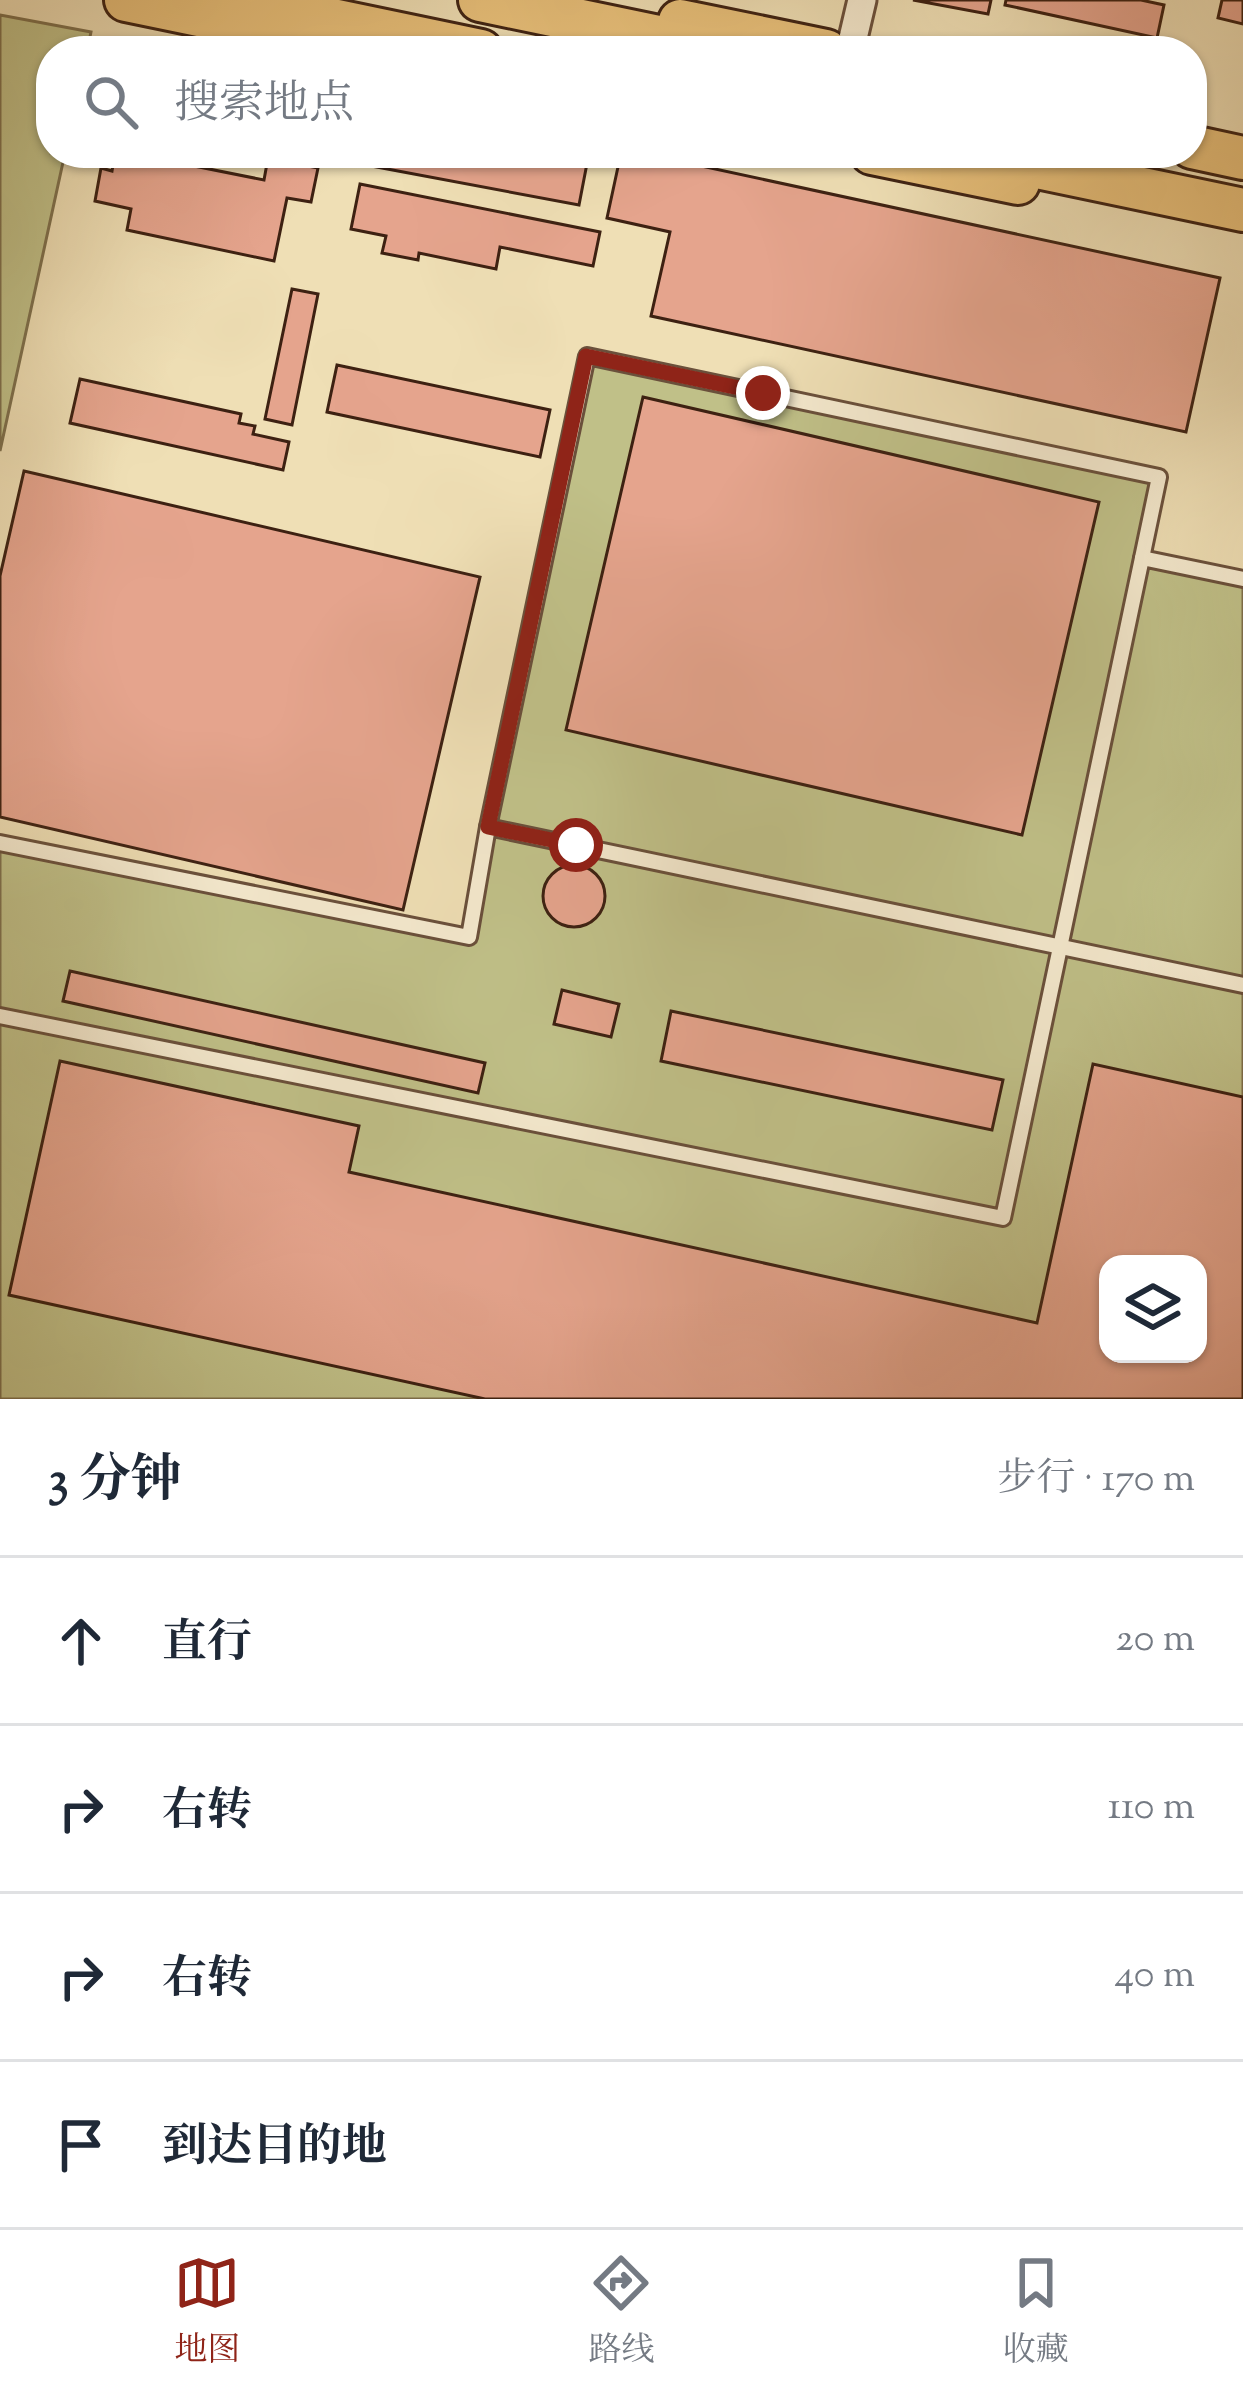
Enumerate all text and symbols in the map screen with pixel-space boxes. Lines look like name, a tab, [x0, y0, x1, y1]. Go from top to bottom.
search box	[36, 36, 1207, 168]
icon: search	[78, 69, 144, 135]
text: 搜索地点	[174, 74, 354, 139]
route end	[736, 366, 790, 420]
route start	[549, 818, 603, 872]
map controls	[1099, 1255, 1207, 1363]
button: layers	[1099, 1255, 1207, 1363]
text: 3 分钟	[48, 1446, 181, 1519]
text: 步行 · 170 m	[997, 1453, 1195, 1509]
icon: ahead	[48, 1608, 114, 1674]
text: 直行	[162, 1613, 252, 1678]
text: 20 m	[1116, 1613, 1195, 1669]
icon: right	[48, 1776, 114, 1842]
text: 右转	[162, 1781, 252, 1846]
text: 110 m	[1108, 1781, 1195, 1837]
icon: right	[48, 1944, 114, 2010]
text: 右转	[162, 1949, 252, 2014]
text: 40 m	[1115, 1949, 1195, 2005]
icon: arrive	[48, 2112, 114, 2178]
text: 到达目的地	[162, 2117, 387, 2182]
tab: 地图	[174, 2250, 240, 2376]
tab: 路线	[588, 2250, 654, 2376]
tab: 收藏	[1003, 2250, 1069, 2376]

